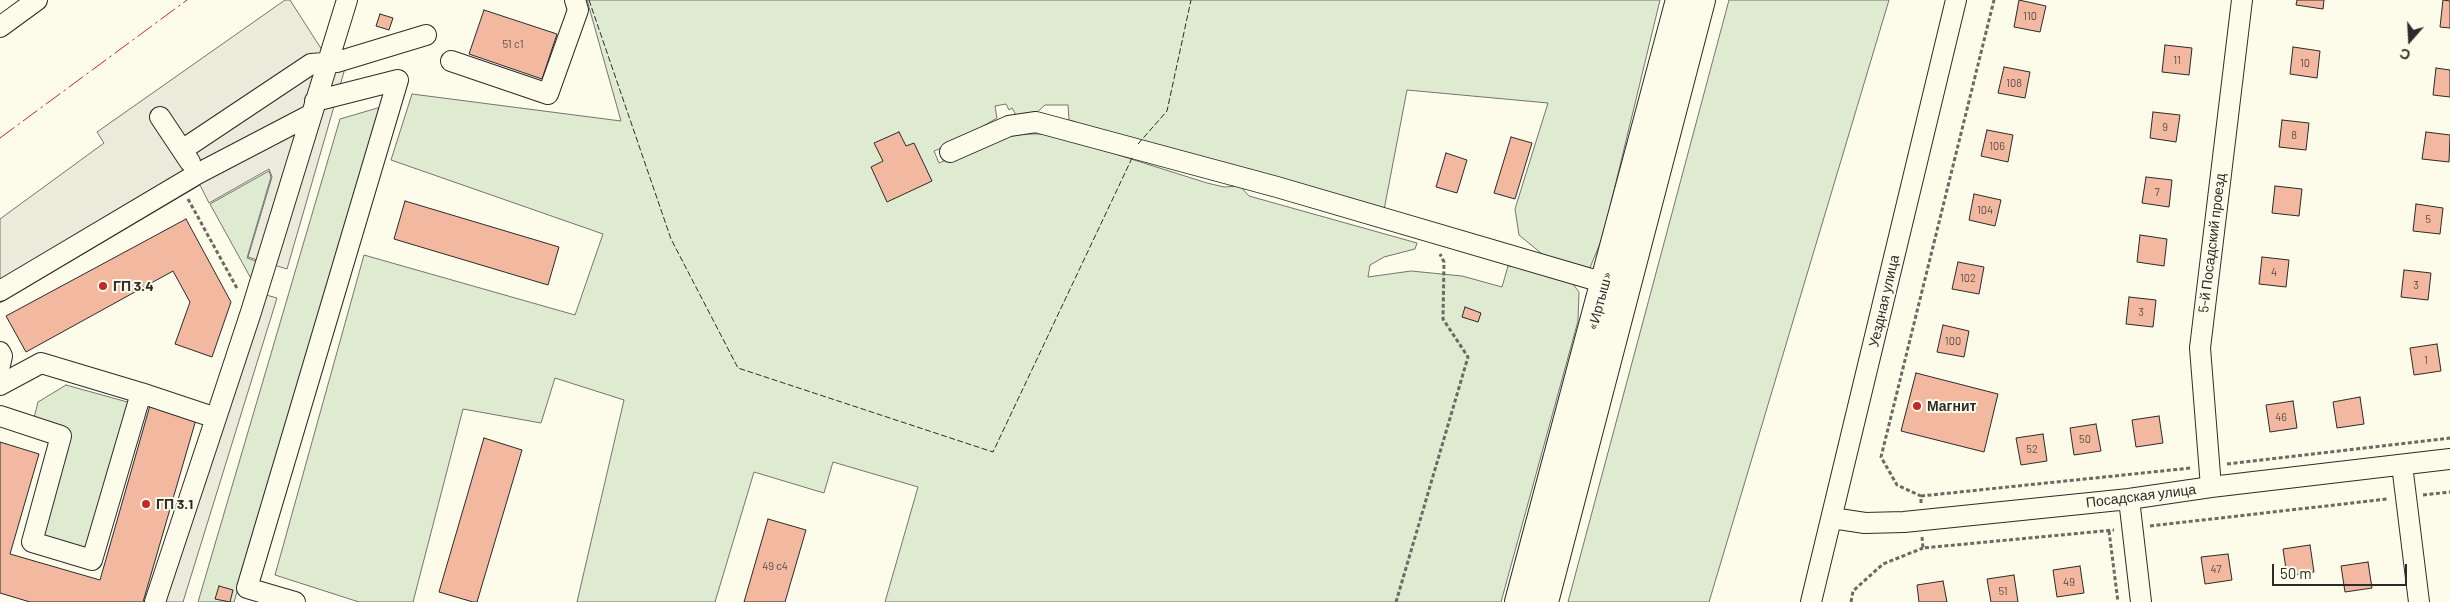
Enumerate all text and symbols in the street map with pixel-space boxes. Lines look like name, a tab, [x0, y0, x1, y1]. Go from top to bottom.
house number: 110	[2023, 9, 2037, 23]
north arrow	[2385, 15, 2435, 65]
house number: 51 c1	[503, 37, 523, 51]
text: С	[2397, 45, 2413, 64]
house number: 11	[2173, 53, 2181, 67]
house number: 10	[2300, 56, 2310, 70]
house number: 108	[2006, 76, 2022, 90]
house number: 9	[2162, 120, 2168, 134]
house number: 8	[2291, 128, 2297, 142]
house number: 106	[1989, 139, 2005, 153]
street label: 5-й Посадский проезд	[2195, 172, 2229, 314]
house number: 7	[2154, 185, 2160, 199]
house number: 104	[1977, 203, 1993, 217]
house number: 5	[2425, 212, 2431, 226]
street label: Уездная улица	[1865, 253, 1903, 349]
house number: 4	[2271, 265, 2277, 279]
street label: «Иртыш»	[1584, 270, 1616, 332]
house number: 102	[1960, 271, 1976, 285]
place label: ГП 3.4	[113, 278, 154, 294]
house number: 3	[2413, 278, 2419, 292]
marker: ГП 3.4	[97, 280, 109, 292]
house number: 3	[2138, 305, 2144, 319]
house number: 100	[1945, 334, 1961, 348]
house number: 1	[2424, 353, 2428, 367]
place label: Магнит	[1927, 398, 1976, 414]
marker: Магнит	[1911, 400, 1923, 412]
house number: 46	[2275, 410, 2287, 424]
house number: 50	[2079, 432, 2091, 446]
house number: 52	[2026, 442, 2038, 456]
street label: Посадская улица	[2085, 481, 2197, 511]
place label: ГП 3.1	[156, 496, 193, 512]
marker: ГП 3.1	[140, 498, 152, 510]
scale bar	[2275, 554, 2410, 586]
house number: 49 с4	[762, 559, 788, 573]
house number: 47	[2211, 562, 2221, 576]
text: 50 m	[2280, 564, 2312, 582]
house number: 49	[2063, 575, 2075, 589]
house number: 51	[1998, 584, 2008, 598]

